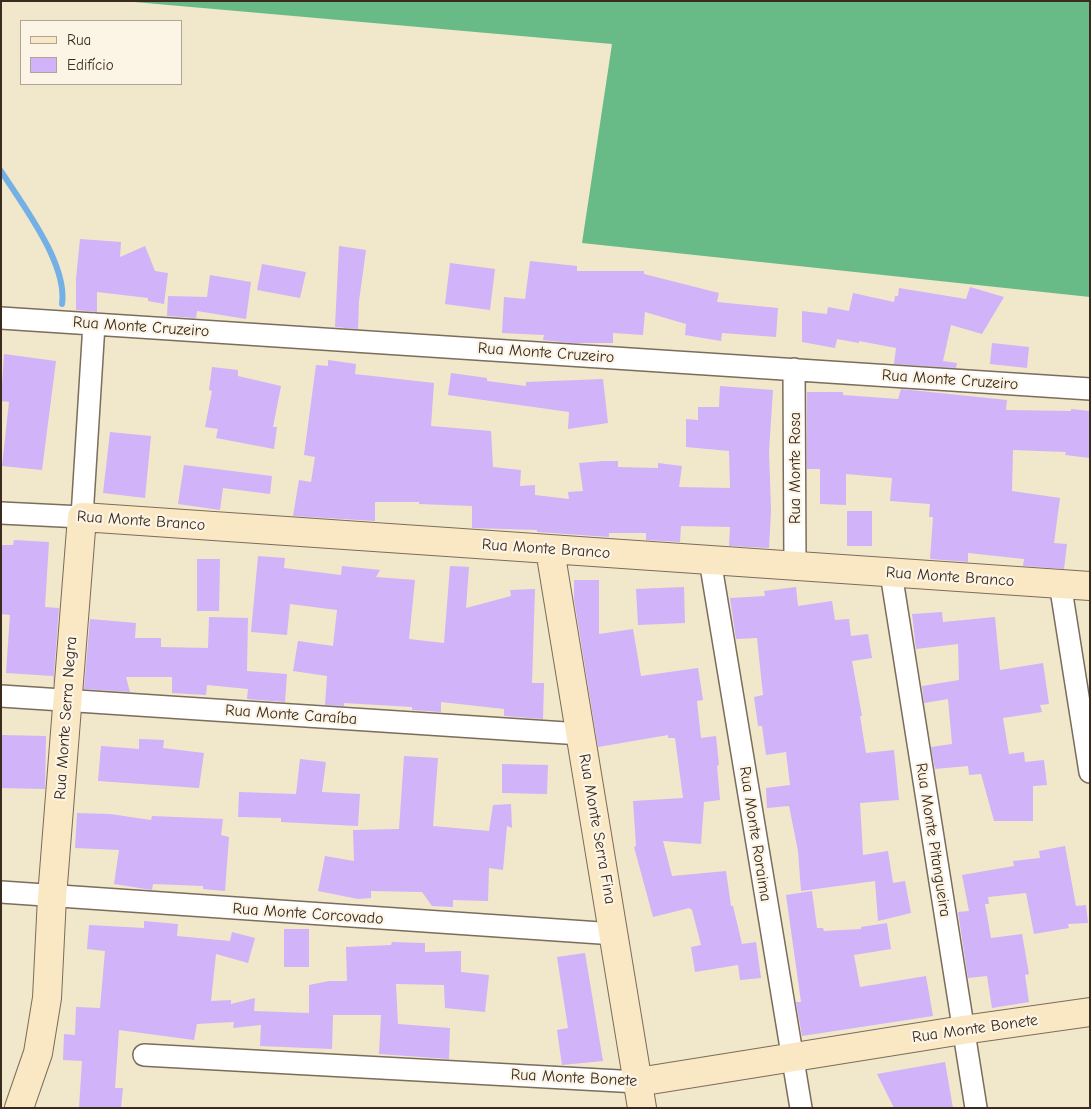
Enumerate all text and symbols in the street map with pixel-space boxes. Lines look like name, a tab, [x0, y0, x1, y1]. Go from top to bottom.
legend	[20, 20, 182, 85]
text: Rua	[67, 31, 91, 49]
text: Edifício	[67, 56, 114, 74]
street label: Rua Monte Cruzeiro	[72, 313, 210, 341]
street label: Rua Monte Cruzeiro	[477, 339, 615, 367]
street label: Rua Monte Cruzeiro	[881, 366, 1019, 394]
street label: Rua Monte Rosa	[785, 412, 805, 524]
street label: Rua Monte Branco	[76, 507, 206, 535]
street label: Rua Monte Branco	[481, 535, 611, 563]
street label: Rua Monte Branco	[885, 563, 1015, 591]
street label: Rua Monte Serra Negra	[51, 636, 81, 800]
street label: Rua Monte Caraíba	[224, 701, 358, 729]
street label: Rua Monte Serra Fina	[574, 752, 620, 906]
street label: Rua Monte Pitangueira	[911, 761, 955, 919]
street label: Rua Monte Roraima	[735, 765, 775, 903]
street label: Rua Monte Corcovado	[232, 899, 384, 929]
street label: Rua Monte Bonete	[911, 1011, 1039, 1047]
street label: Rua Monte Bonete	[510, 1065, 638, 1091]

